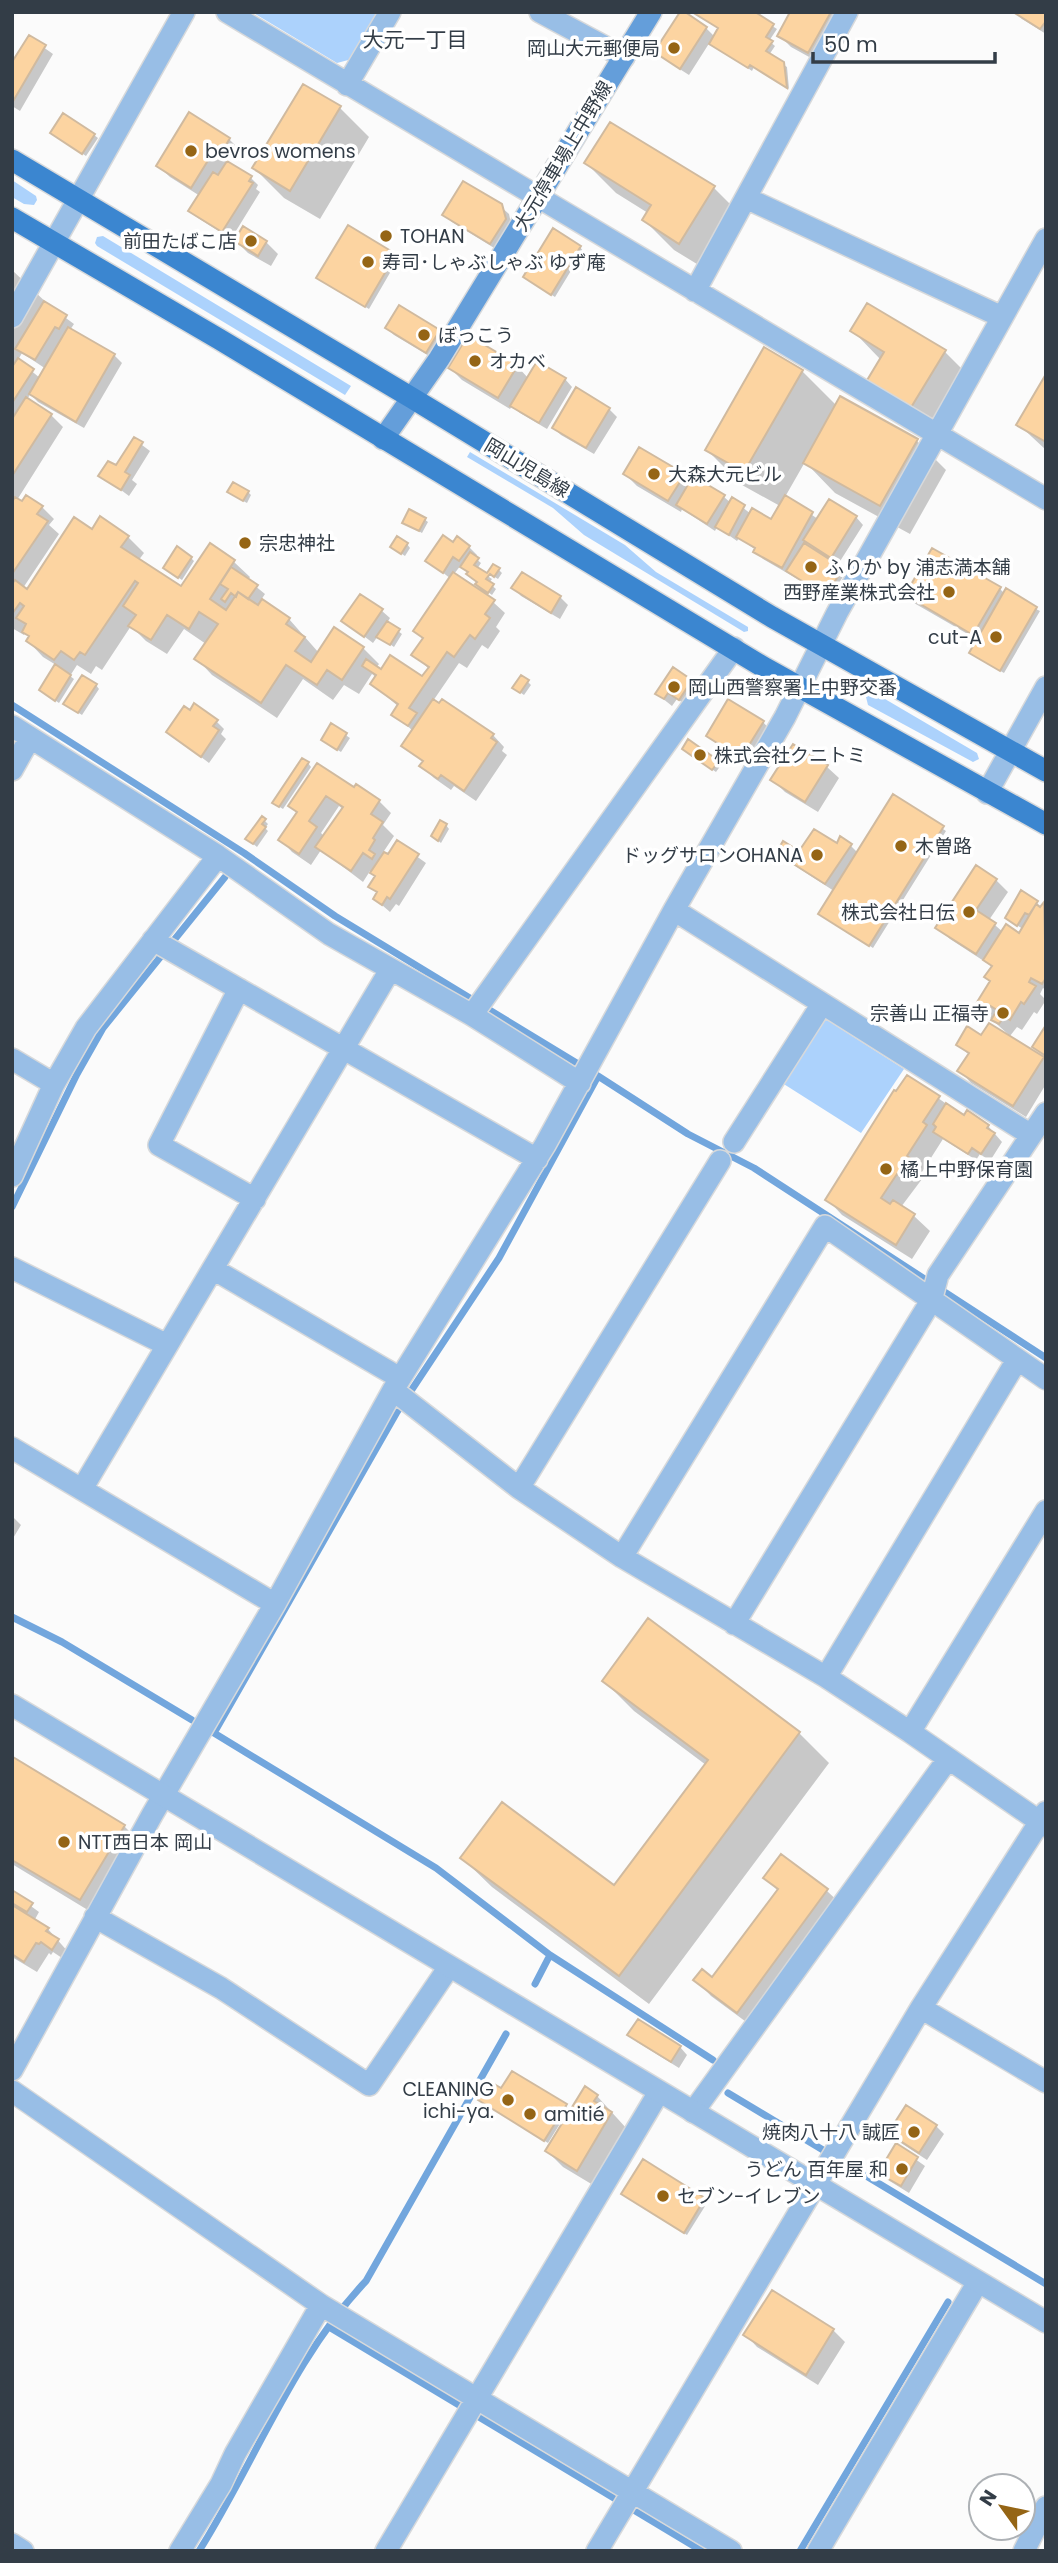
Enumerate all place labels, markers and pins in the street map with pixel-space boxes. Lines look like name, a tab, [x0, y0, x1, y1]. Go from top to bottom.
place label: 岡山大元郵便局	[527, 35, 660, 62]
marker: 岡山大元郵便局	[666, 40, 682, 56]
place label: bevros womens	[205, 138, 356, 165]
marker: bevros womens	[183, 143, 199, 159]
place label: TOHAN	[400, 223, 465, 250]
place label: 前田たばこ店	[123, 228, 237, 255]
marker: TOHAN	[378, 228, 394, 244]
marker: 前田たばこ店	[243, 233, 259, 249]
place label: 寿司･しゃぶしゃぶ ゆず庵	[382, 249, 606, 276]
marker: 寿司･しゃぶしゃぶ ゆず庵	[360, 254, 376, 270]
place label: ぼっこう	[438, 322, 514, 349]
marker: ぼっこう	[416, 327, 432, 343]
place label: オカベ	[489, 348, 546, 375]
marker: オカベ	[467, 353, 483, 369]
place label: 大森大元ビル	[668, 461, 782, 488]
marker: 大森大元ビル	[646, 466, 662, 482]
place label: 宗忠神社	[259, 530, 335, 557]
marker: 宗忠神社	[237, 535, 253, 551]
place label: ふりか by 浦志満本舗	[825, 554, 1011, 581]
marker: ふりか by 浦志満本舗	[803, 559, 819, 575]
place label: 西野産業株式会社	[783, 579, 935, 606]
marker: 西野産業株式会社	[941, 584, 957, 600]
place label: cut-A	[928, 624, 982, 651]
marker: cut-A	[988, 629, 1004, 645]
place label: 岡山西警察署上中野交番	[688, 674, 897, 701]
marker: 岡山西警察署上中野交番	[666, 679, 682, 695]
place label: 株式会社クニトミ	[714, 742, 866, 769]
marker: 株式会社クニトミ	[692, 747, 708, 763]
place label: 木曽路	[915, 833, 972, 860]
marker: 木曽路	[893, 838, 909, 854]
place label: ドッグサロンOHANA	[622, 842, 803, 869]
marker: ドッグサロンOHANA	[809, 847, 825, 863]
place label: 株式会社日伝	[841, 899, 955, 926]
marker: 株式会社日伝	[961, 904, 977, 920]
place label: 宗善山 正福寺	[870, 1000, 989, 1027]
marker: 宗善山 正福寺	[995, 1005, 1011, 1021]
place label: 橘上中野保育園	[900, 1156, 1033, 1183]
marker: 橘上中野保育園	[878, 1161, 894, 1177]
place label: NTT西日本 岡山	[78, 1829, 212, 1856]
marker: NTT西日本 岡山	[56, 1834, 72, 1850]
place label: CLEANING ichi-ya.	[402, 2076, 494, 2125]
marker: CLEANING ichi-ya.	[500, 2092, 516, 2108]
place label: amitié	[544, 2101, 604, 2128]
marker: amitié	[522, 2106, 538, 2122]
place label: 焼肉八十八 誠匠	[762, 2119, 900, 2146]
marker: 焼肉八十八 誠匠	[906, 2124, 922, 2140]
place label: うどん 百年屋 和	[745, 2156, 888, 2183]
marker: うどん 百年屋 和	[894, 2161, 910, 2177]
place label: セブン-イレブン	[677, 2183, 820, 2210]
marker: セブン-イレブン	[655, 2188, 671, 2204]

